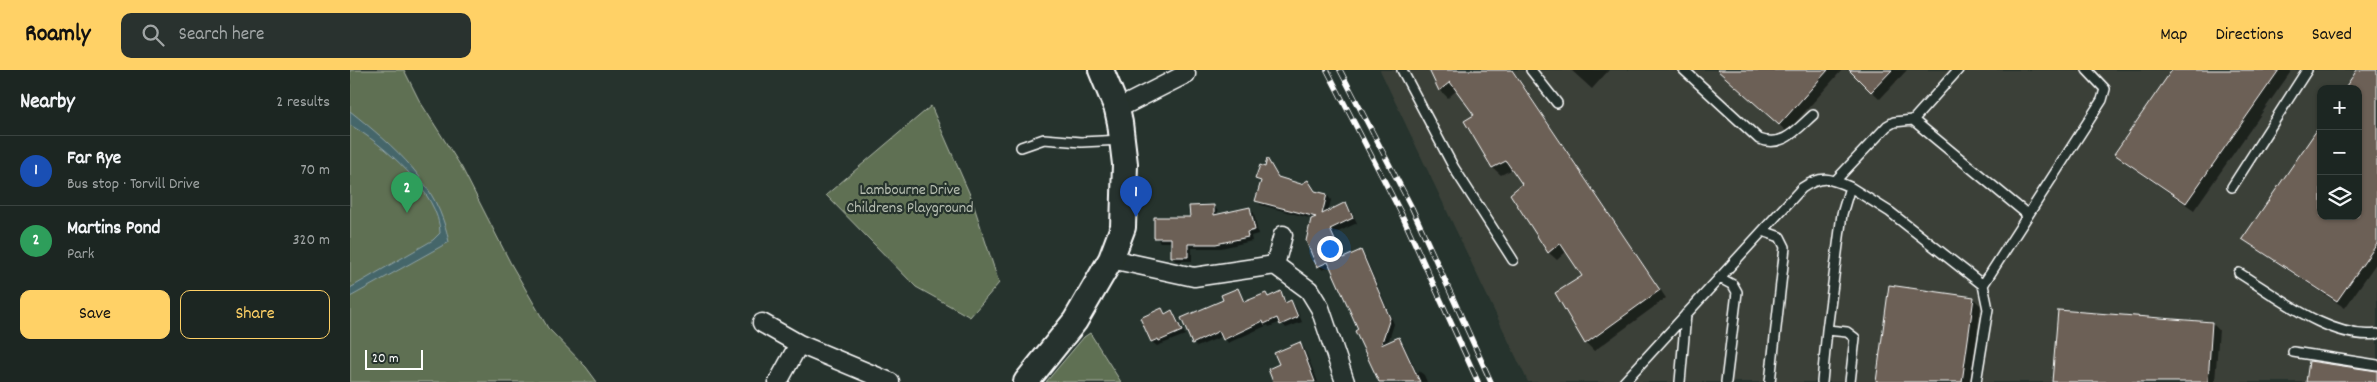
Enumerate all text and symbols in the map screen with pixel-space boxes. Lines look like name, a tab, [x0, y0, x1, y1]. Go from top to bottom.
search box	[121, 13, 471, 58]
text: Roamly	[25, 18, 91, 52]
icon: search	[139, 21, 167, 49]
text: Search here	[179, 22, 264, 49]
text: Map	[2160, 23, 2187, 48]
text: Directions	[2215, 23, 2284, 48]
text: Saved	[2312, 23, 2352, 48]
map controls	[2317, 85, 2362, 220]
button: +	[2317, 85, 2362, 130]
text: Nearby	[20, 88, 75, 118]
text: 2 results	[276, 91, 330, 114]
button: −	[2317, 130, 2362, 175]
text: Far Rye	[67, 146, 121, 173]
text: 1	[34, 159, 38, 182]
text: 70 m	[300, 159, 330, 182]
pin: 2	[391, 172, 423, 213]
text: Bus stop · Torvill Drive	[67, 173, 200, 196]
button: layers	[2317, 175, 2362, 220]
pin: 1	[1120, 176, 1152, 217]
park label: Lambourne Drive Childrens Playground	[846, 179, 974, 220]
text: Martins Pond	[67, 216, 160, 243]
text: 2	[33, 229, 40, 252]
text: 320 m	[293, 229, 330, 252]
your location	[1317, 236, 1343, 262]
text: Park	[67, 243, 94, 266]
button: Save	[20, 290, 170, 339]
button: Share	[180, 290, 330, 339]
scale bar	[365, 347, 422, 370]
text: 20 m	[372, 349, 399, 369]

